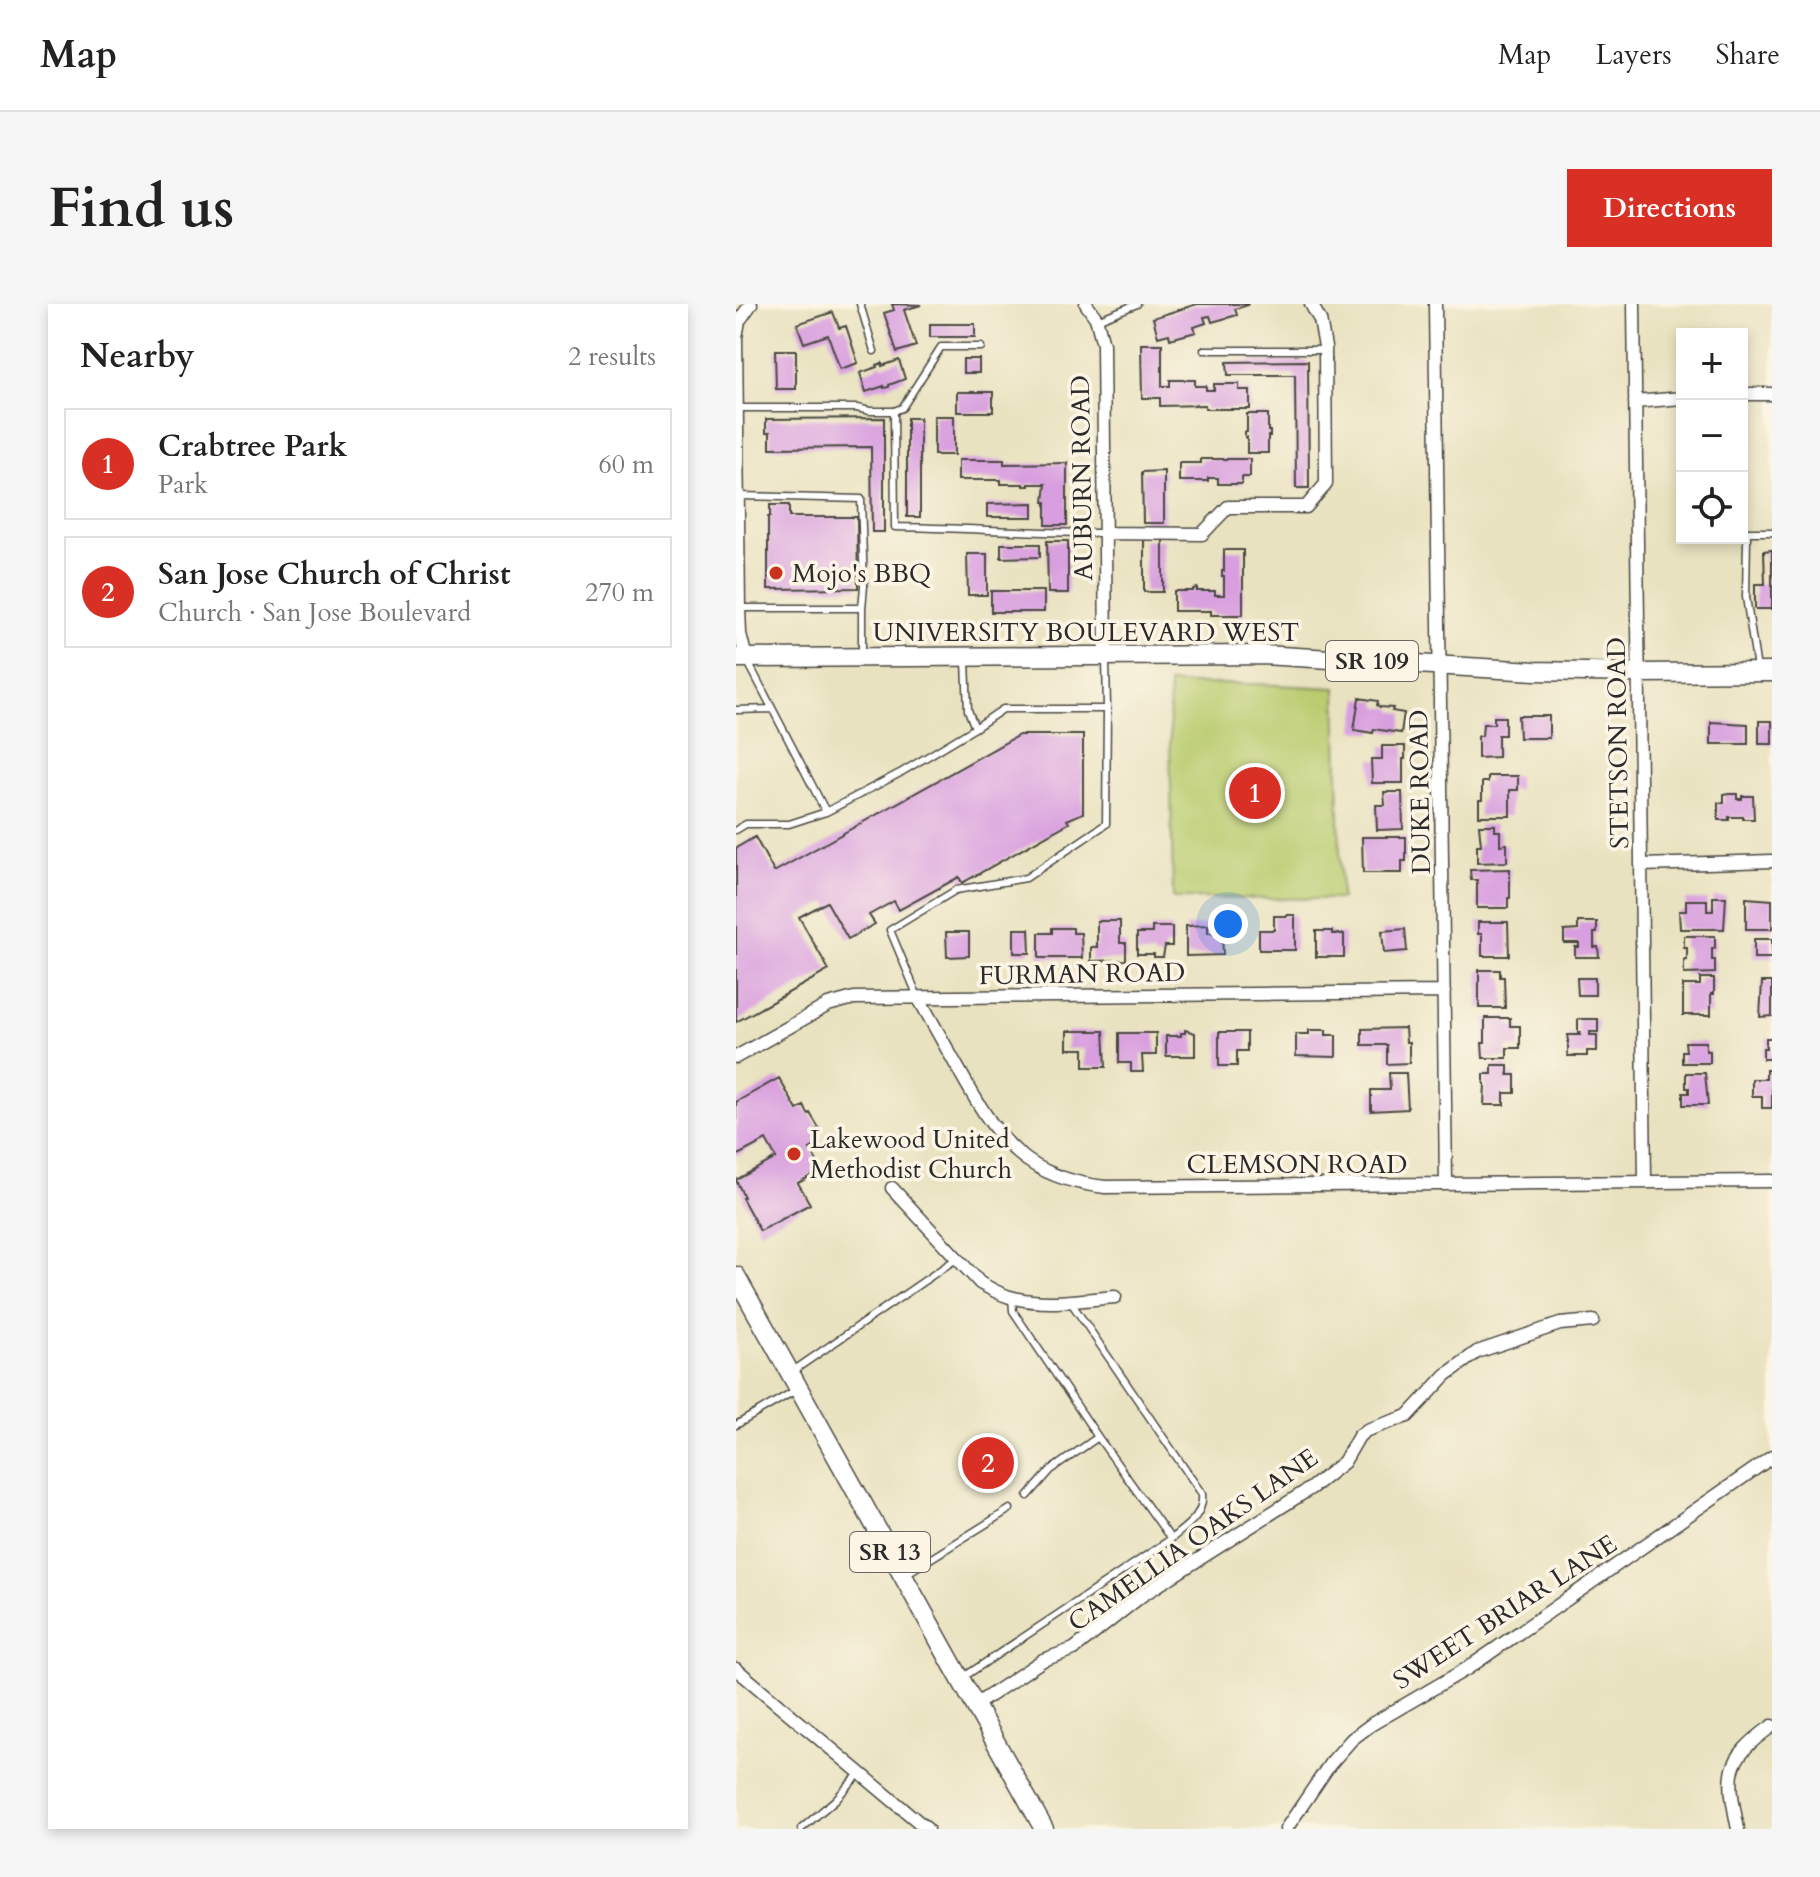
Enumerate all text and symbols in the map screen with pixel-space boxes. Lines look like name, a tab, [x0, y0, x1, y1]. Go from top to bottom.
text: Map	[40, 29, 117, 81]
text: Map	[1498, 36, 1551, 74]
text: Layers	[1595, 36, 1672, 74]
text: Share	[1716, 36, 1780, 74]
button: Directions	[1567, 169, 1772, 247]
text: Find us	[48, 171, 234, 246]
map controls	[1676, 328, 1748, 544]
button: +	[1676, 328, 1748, 400]
text: Nearby	[80, 333, 195, 379]
text: 2 results	[568, 339, 656, 374]
street label: AUBURN ROAD	[1063, 375, 1101, 581]
button: −	[1676, 400, 1748, 472]
text: Crabtree Park	[158, 426, 347, 467]
text: 1	[101, 447, 115, 482]
text: 60 m	[598, 447, 654, 482]
text: Park	[158, 467, 208, 502]
button: locate	[1676, 472, 1748, 544]
text: San Jose Church of Christ	[158, 554, 510, 595]
place label: Mojo's BBQ	[792, 556, 931, 591]
marker: Mojo's BBQ	[767, 564, 785, 582]
text: 2	[101, 575, 115, 610]
text: 270 m	[585, 575, 654, 610]
text: Church · San Jose Boulevard	[158, 595, 471, 630]
street label: UNIVERSITY BOULEVARD WEST	[873, 615, 1299, 650]
street label: STETSON ROAD	[1599, 637, 1637, 849]
road number: SR 109	[1326, 641, 1418, 681]
street label: DUKE ROAD	[1401, 709, 1439, 875]
pin: 1	[1229, 763, 1281, 823]
your location	[1208, 904, 1248, 944]
street label: FURMAN ROAD	[979, 955, 1185, 993]
place label: Lakewood United Methodist Church	[810, 1122, 1012, 1187]
marker: Lakewood United Methodist Church	[785, 1145, 803, 1163]
street label: CLEMSON ROAD	[1187, 1147, 1407, 1182]
pin: 2	[962, 1433, 1014, 1493]
street label: CAMELLIA OAKS LANE	[1061, 1440, 1325, 1640]
street label: SWEET BRIAR LANE	[1386, 1526, 1624, 1698]
road number: SR 13	[850, 1532, 930, 1572]

